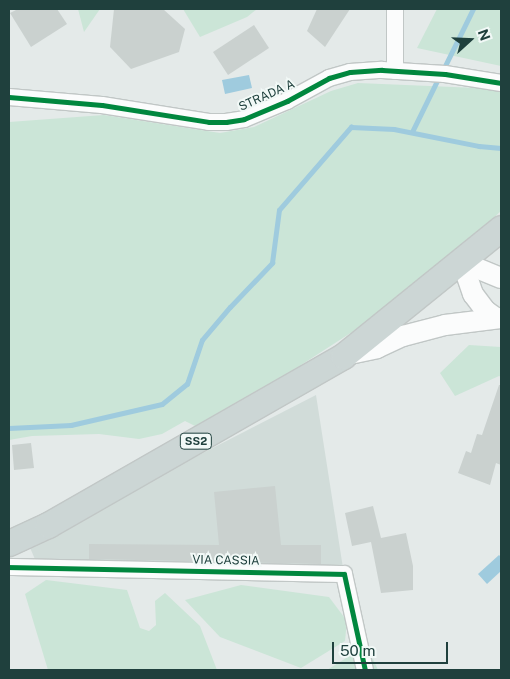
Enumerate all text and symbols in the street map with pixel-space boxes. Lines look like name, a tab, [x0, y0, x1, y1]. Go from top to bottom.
north arrow	[445, 15, 495, 65]
text: N	[475, 27, 493, 43]
street label: STRADA A	[237, 77, 297, 115]
road number: SS2	[180, 432, 212, 450]
street label: VIA CASSIA	[192, 553, 260, 569]
scale bar	[335, 632, 451, 664]
text: 50 m	[340, 642, 375, 659]

